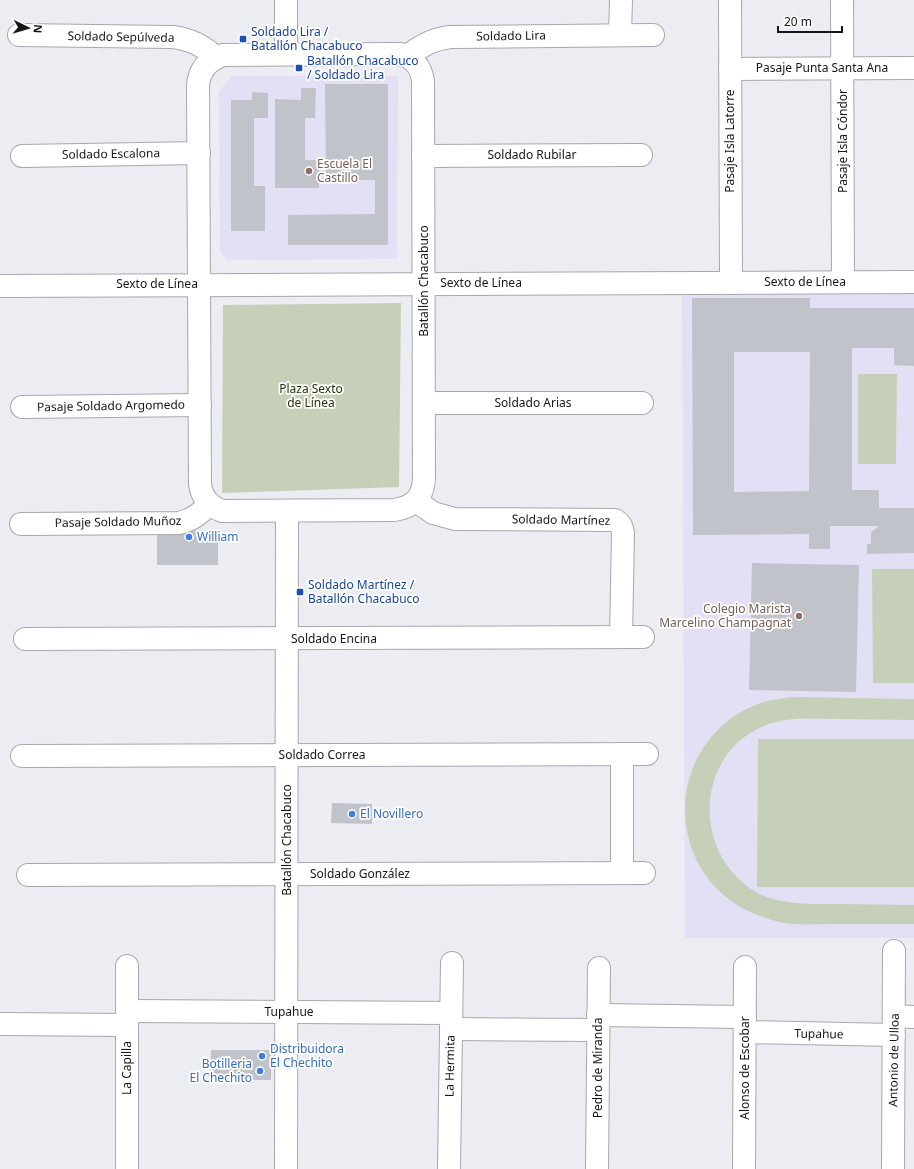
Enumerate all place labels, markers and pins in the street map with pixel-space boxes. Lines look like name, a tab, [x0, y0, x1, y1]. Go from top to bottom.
place label: Soldado Lira / Batallón Chacabuco	[251, 23, 363, 54]
marker: Soldado Lira / Batallón Chacabuco	[238, 34, 248, 44]
place label: Batallón Chacabuco / Soldado Lira	[307, 52, 419, 83]
marker: Batallón Chacabuco / Soldado Lira	[294, 63, 304, 73]
place label: Escuela El Castillo	[317, 155, 372, 186]
marker: Escuela El Castillo	[304, 166, 314, 176]
place label: William	[197, 528, 239, 545]
marker: William	[184, 532, 194, 542]
place label: Soldado Martínez / Batallón Chacabuco	[308, 576, 420, 607]
marker: Soldado Martínez / Batallón Chacabuco	[295, 587, 305, 597]
place label: Colegio Marista Marcelino Champagnat	[659, 600, 792, 631]
marker: Colegio Marista Marcelino Champagnat	[794, 611, 804, 621]
place label: El Novillero	[360, 805, 423, 822]
marker: El Novillero	[347, 809, 357, 819]
place label: Distribuidora El Chechito	[270, 1040, 344, 1071]
marker: Distribuidora El Chechito	[257, 1051, 267, 1061]
place label: Botilleria El Chechito	[189, 1055, 252, 1086]
marker: Botilleria El Chechito	[255, 1066, 265, 1076]

